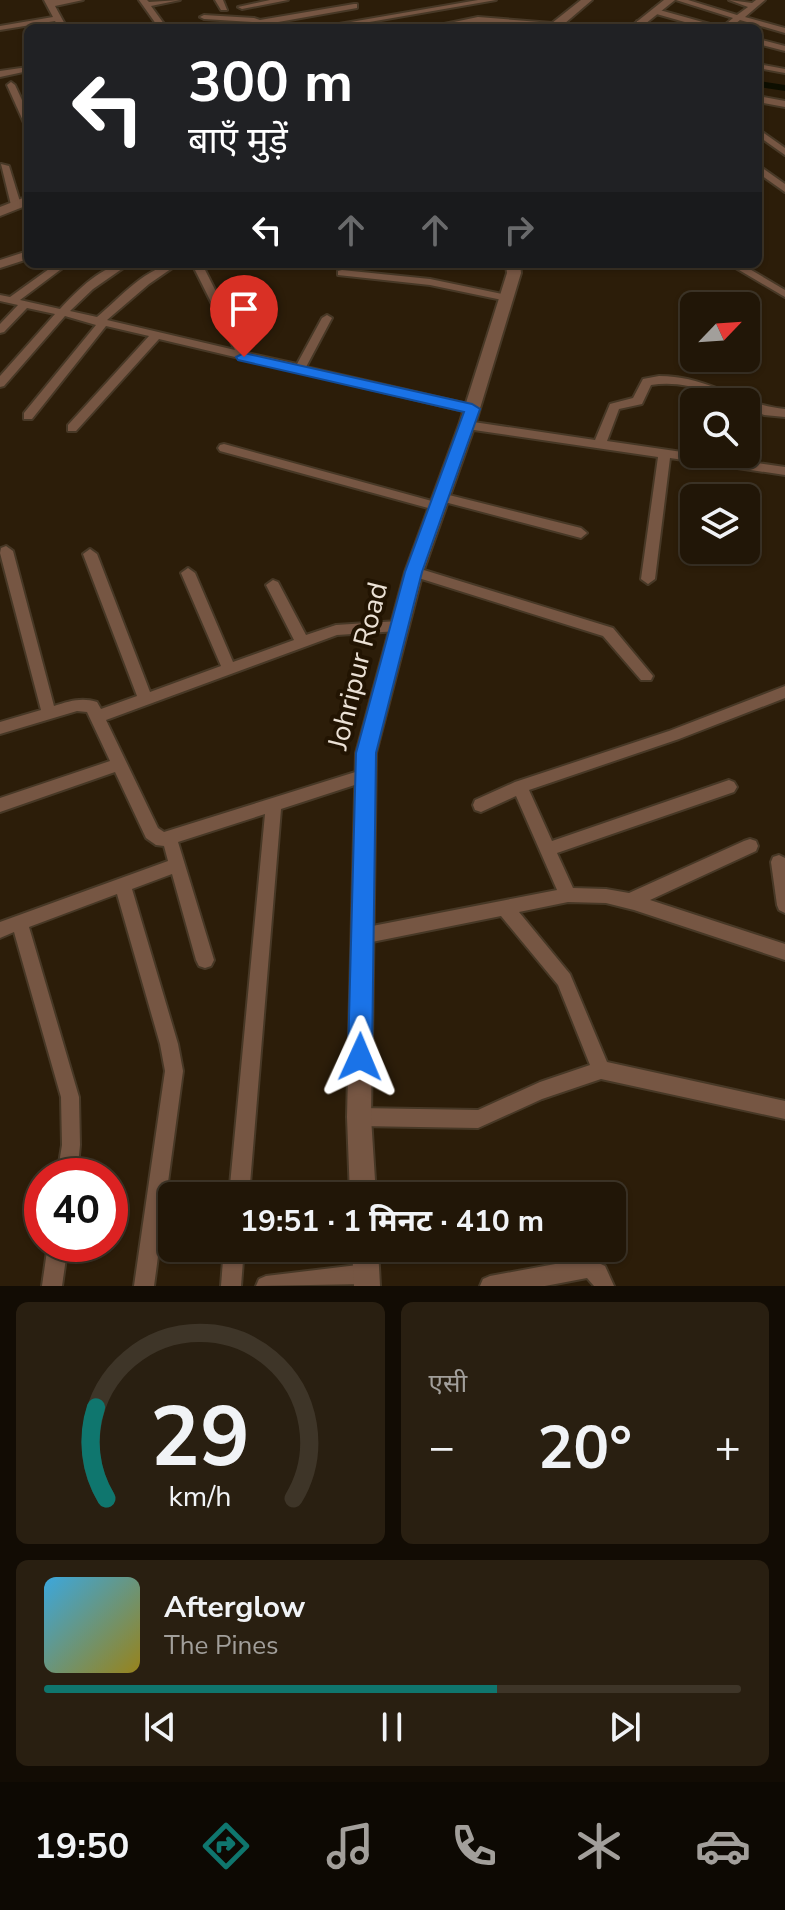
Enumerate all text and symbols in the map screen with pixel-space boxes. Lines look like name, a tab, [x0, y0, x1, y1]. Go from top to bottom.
text: 300 m	[188, 44, 353, 121]
icon: left	[56, 56, 160, 160]
text: बाएँ मुड़ें	[188, 117, 288, 166]
icon: left	[245, 208, 289, 252]
icon: ahead	[329, 208, 373, 252]
icon: ahead	[413, 208, 457, 252]
icon: right	[497, 208, 541, 252]
pin	[210, 275, 278, 357]
icon: arrive	[222, 287, 266, 331]
north arrow	[680, 292, 760, 372]
map controls	[680, 292, 760, 564]
button: search	[680, 388, 760, 468]
button: layers	[680, 484, 760, 564]
street label: Johripur Road	[319, 578, 397, 755]
position arrow	[318, 1015, 402, 1099]
speed limit sign: 40	[24, 1158, 128, 1262]
text: 19:51 · 1 मिनट · 410 m	[240, 1201, 544, 1242]
text: एसी	[429, 1366, 467, 1401]
text: 29	[150, 1381, 250, 1494]
text: 20°	[537, 1407, 632, 1489]
text: −	[429, 1418, 455, 1478]
text: +	[715, 1418, 741, 1478]
text: km/h	[169, 1477, 232, 1516]
text: Afterglow	[164, 1587, 305, 1628]
text: The Pines	[164, 1628, 279, 1663]
icon: previous	[138, 1705, 182, 1749]
icon: pause	[370, 1705, 414, 1749]
icon: next	[603, 1705, 647, 1749]
icon: directions	[198, 1818, 254, 1874]
icon: music	[322, 1818, 378, 1874]
icon: phone	[446, 1818, 502, 1874]
icon: climate	[571, 1818, 627, 1874]
icon: car	[695, 1818, 751, 1874]
text: 19:50	[34, 1822, 129, 1871]

